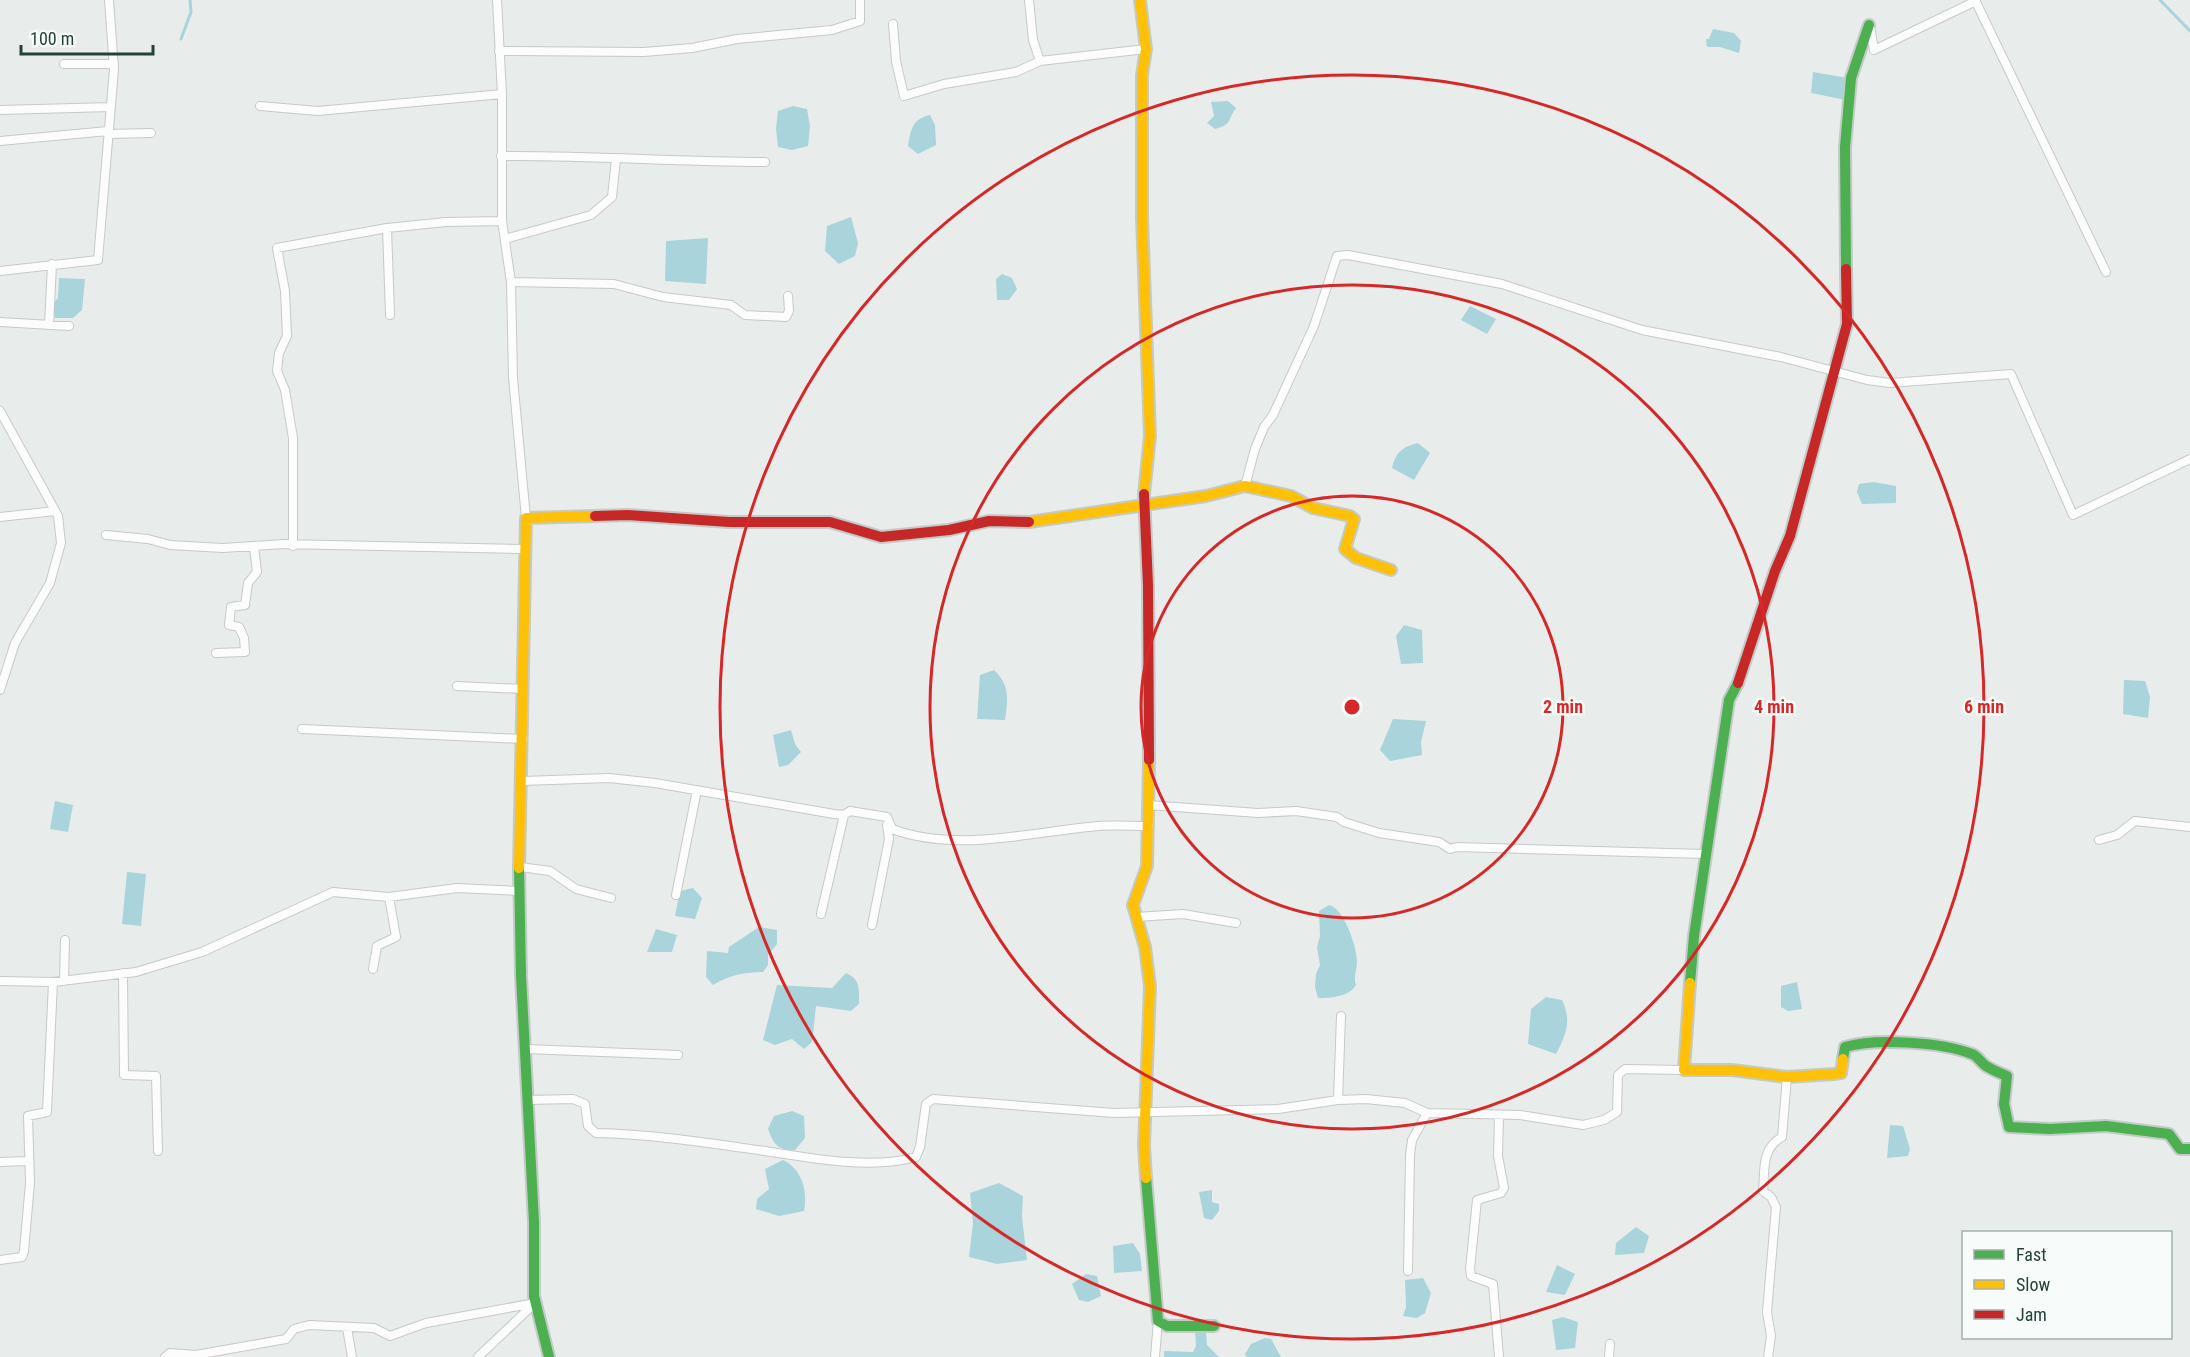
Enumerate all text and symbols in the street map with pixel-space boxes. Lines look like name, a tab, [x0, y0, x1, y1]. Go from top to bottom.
scale bar	[21, 18, 153, 56]
text: 100 m	[30, 28, 74, 49]
text: 2 min	[1543, 696, 1583, 717]
text: 4 min	[1754, 696, 1794, 717]
text: 6 min	[1964, 696, 2004, 717]
centre of rings	[1342, 697, 1362, 717]
legend	[1962, 1231, 2172, 1339]
text: Fast	[2016, 1244, 2047, 1265]
text: Slow	[2016, 1274, 2051, 1295]
text: Jam	[2016, 1304, 2047, 1325]

